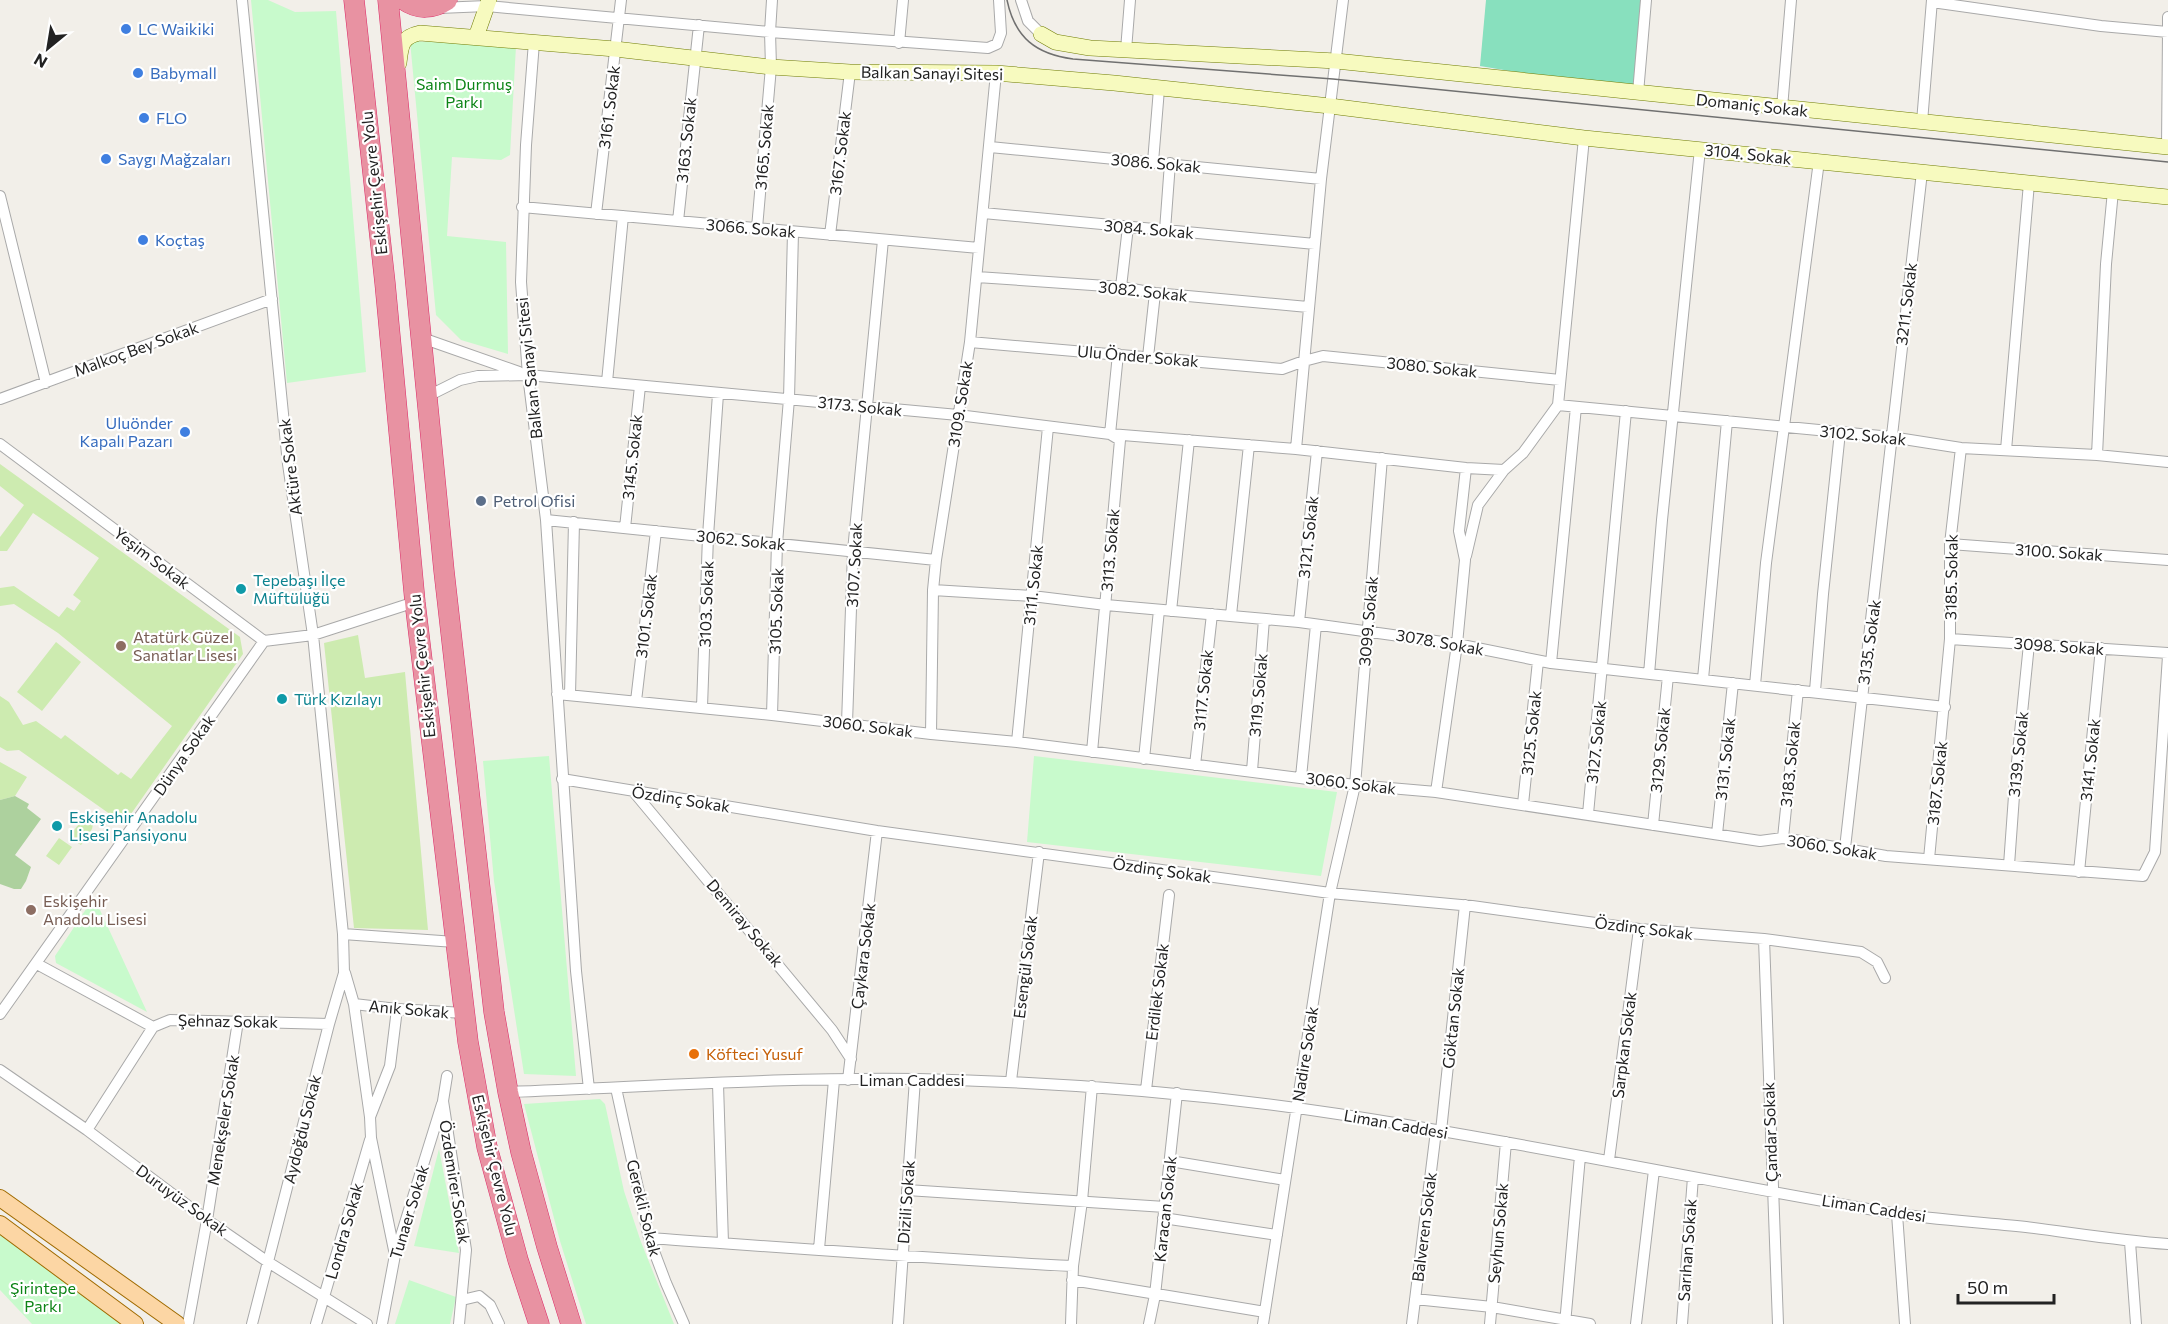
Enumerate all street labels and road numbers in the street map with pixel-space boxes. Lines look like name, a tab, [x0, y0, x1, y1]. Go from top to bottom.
street label: Balkan Sanayi Sitesi	[861, 62, 1003, 83]
street label: 3161. Sokak	[594, 64, 623, 150]
street label: Domaniç Sokak	[1695, 89, 1809, 120]
street label: 3163. Sokak	[672, 96, 699, 184]
street label: 3165. Sokak	[750, 103, 777, 191]
street label: Eskişehir Çevre Yolu	[357, 110, 391, 256]
street label: 3167. Sokak	[825, 110, 854, 196]
street label: 3104. Sokak	[1704, 139, 1793, 168]
street label: 3086. Sokak	[1110, 149, 1202, 176]
street label: 3066. Sokak	[705, 214, 797, 241]
street label: 3084. Sokak	[1103, 215, 1195, 242]
street label: 3211. Sokak	[1891, 261, 1920, 346]
street label: 3082. Sokak	[1098, 276, 1189, 305]
street label: Balkan Sanayi Sitesi	[512, 296, 545, 440]
street label: Malkoç Bey Sokak	[71, 317, 201, 380]
street label: Ulu Önder Sokak	[1077, 341, 1200, 370]
street label: 3080. Sokak	[1386, 352, 1479, 381]
street label: 3109. Sokak	[943, 359, 976, 449]
street label: 3173. Sokak	[817, 392, 904, 419]
street label: 3145. Sokak	[618, 413, 645, 501]
street label: Aktüre Sokak	[274, 417, 305, 517]
street label: 3102. Sokak	[1819, 421, 1907, 449]
street label: 3121. Sokak	[1294, 494, 1321, 579]
street label: 3113. Sokak	[1096, 507, 1123, 592]
street label: 3107. Sokak	[842, 522, 865, 608]
street label: Yeşim Sokak	[110, 523, 194, 593]
street label: 3062. Sokak	[696, 525, 787, 554]
street label: 3185. Sokak	[1940, 533, 1961, 620]
street label: 3100. Sokak	[2014, 539, 2104, 564]
street label: 3111. Sokak	[1019, 543, 1046, 626]
street label: 3103. Sokak	[694, 560, 717, 648]
street label: 3105. Sokak	[764, 567, 787, 655]
street label: 3101. Sokak	[631, 572, 660, 659]
street label: 3099. Sokak	[1354, 575, 1381, 667]
street label: Eskişehir Çevre Yolu	[405, 593, 439, 739]
street label: 3135. Sokak	[1853, 598, 1884, 686]
street label: 3078. Sokak	[1395, 624, 1486, 659]
street label: 3098. Sokak	[2013, 633, 2105, 658]
street label: 3117. Sokak	[1189, 648, 1216, 732]
street label: 3119. Sokak	[1244, 652, 1271, 738]
street label: 3125. Sokak	[1517, 689, 1544, 776]
street label: 3127. Sokak	[1582, 699, 1609, 785]
street label: 3129. Sokak	[1646, 706, 1673, 794]
street label: 3139. Sokak	[2004, 710, 2031, 798]
street label: Dünya Sokak	[149, 711, 218, 799]
street label: 3060. Sokak	[822, 711, 915, 741]
street label: 3131. Sokak	[1711, 716, 1738, 801]
street label: 3141. Sokak	[2076, 717, 2103, 802]
street label: 3183. Sokak	[1776, 720, 1803, 808]
street label: 3187. Sokak	[1923, 740, 1950, 826]
street label: 3060. Sokak	[1305, 768, 1398, 798]
street label: Özdinç Sokak	[631, 781, 732, 816]
street label: 3060. Sokak	[1786, 830, 1879, 863]
street label: Özdinç Sokak	[1112, 853, 1213, 886]
street label: Demiray Sokak	[703, 875, 788, 971]
street label: Çaykara Sokak	[847, 901, 878, 1010]
street label: Özdinç Sokak	[1594, 912, 1695, 943]
street label: Esengül Sokak	[1009, 914, 1040, 1020]
street label: Erdilek Sokak	[1141, 942, 1172, 1042]
street label: Göktan Sokak	[1438, 966, 1467, 1070]
street label: Sarpkan Sokak	[1608, 990, 1640, 1099]
street label: Anık Sokak	[368, 996, 450, 1022]
street label: Nadire Sokak	[1288, 1005, 1321, 1103]
street label: Şehnaz Sokak	[178, 1010, 279, 1031]
street label: Menekşeler Sokak	[203, 1053, 242, 1187]
street label: Liman Caddesi	[859, 1070, 965, 1089]
street label: Aydoğdu Sokak	[279, 1072, 324, 1185]
street label: Çandar Sokak	[1758, 1081, 1781, 1182]
street label: Eskişehir Çevre Yolu	[469, 1092, 522, 1237]
street label: Liman Caddesi	[1342, 1105, 1450, 1142]
street label: Özdemirer Sokak	[436, 1118, 475, 1246]
street label: Karacan Sokak	[1149, 1154, 1180, 1263]
street label: Gerekli Sokak	[623, 1157, 666, 1259]
street label: Dizili Sokak	[893, 1159, 918, 1244]
street label: Duruyüz Sokak	[133, 1160, 232, 1239]
street label: Tunaer Sokak	[385, 1162, 432, 1261]
street label: Balveren Sokak	[1407, 1171, 1440, 1283]
street label: Londra Sokak	[321, 1180, 366, 1281]
street label: Seyhun Sokak	[1484, 1182, 1511, 1284]
street label: Liman Caddesi	[1820, 1190, 1928, 1225]
street label: Sarıhan Sokak	[1673, 1198, 1700, 1302]

